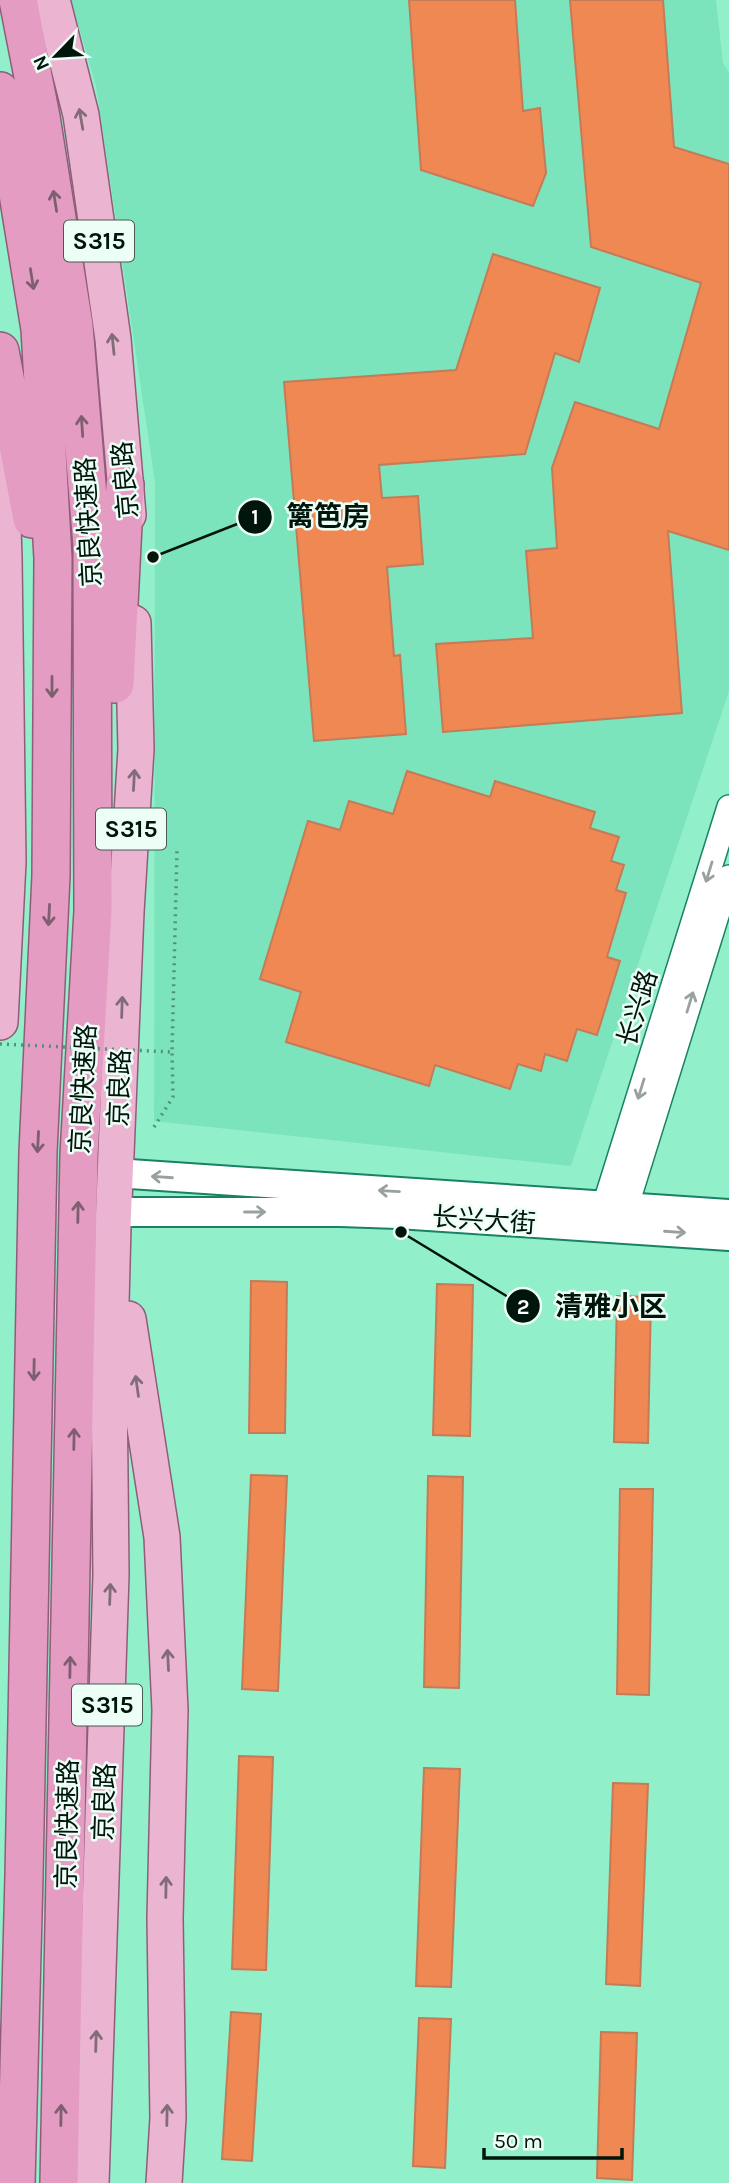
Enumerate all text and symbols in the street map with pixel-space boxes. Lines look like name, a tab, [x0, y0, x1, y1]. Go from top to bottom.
north arrow	[21, 21, 91, 91]
text: N	[29, 52, 54, 74]
one-way arrow	[74, 108, 87, 131]
one-way arrow	[48, 190, 61, 213]
road number: S315	[64, 221, 134, 262]
one-way arrow	[26, 267, 39, 290]
one-way arrow	[106, 333, 119, 356]
one-way arrow	[75, 416, 88, 438]
street label: 京良路	[107, 440, 144, 520]
street label: 京良快速路	[70, 456, 107, 588]
callout: 篱笆房	[237, 492, 384, 541]
text: 篱笆房	[286, 500, 370, 533]
text: 1	[251, 505, 259, 529]
one-way arrow	[45, 676, 59, 699]
one-way arrow	[128, 769, 141, 792]
road number: S315	[96, 808, 166, 850]
one-way arrow	[701, 861, 714, 883]
one-way arrow	[43, 903, 56, 926]
street label: 长兴路	[611, 966, 664, 1050]
one-way arrow	[684, 991, 697, 1013]
one-way arrow	[116, 996, 129, 1019]
street label: 京良快速路	[65, 1023, 102, 1155]
street label: 京良路	[103, 1048, 136, 1128]
one-way arrow	[633, 1078, 646, 1100]
one-way arrow	[32, 1130, 45, 1153]
one-way arrow	[151, 1170, 174, 1183]
one-way arrow	[378, 1184, 401, 1197]
one-way arrow	[71, 1201, 85, 1224]
street label: 长兴大街	[431, 1201, 537, 1240]
one-way arrow	[243, 1205, 266, 1219]
one-way arrow	[663, 1226, 686, 1239]
callout: 清雅小区	[506, 1282, 681, 1331]
text: 清雅小区	[555, 1290, 667, 1323]
text: 2	[517, 1295, 529, 1319]
one-way arrow	[27, 1358, 41, 1381]
one-way arrow	[130, 1375, 143, 1398]
one-way arrow	[67, 1428, 81, 1451]
one-way arrow	[103, 1582, 117, 1605]
one-way arrow	[161, 1649, 174, 1672]
one-way arrow	[63, 1656, 77, 1679]
road number: S315	[72, 1685, 142, 1726]
street label: 京良快速路	[51, 1759, 84, 1889]
street label: 京良路	[88, 1762, 121, 1842]
one-way arrow	[159, 1876, 173, 1899]
one-way arrow	[89, 2030, 103, 2053]
one-way arrow	[54, 2104, 67, 2127]
one-way arrow	[161, 2104, 174, 2127]
scale bar	[484, 2116, 622, 2160]
text: 50 m	[494, 2129, 543, 2153]

